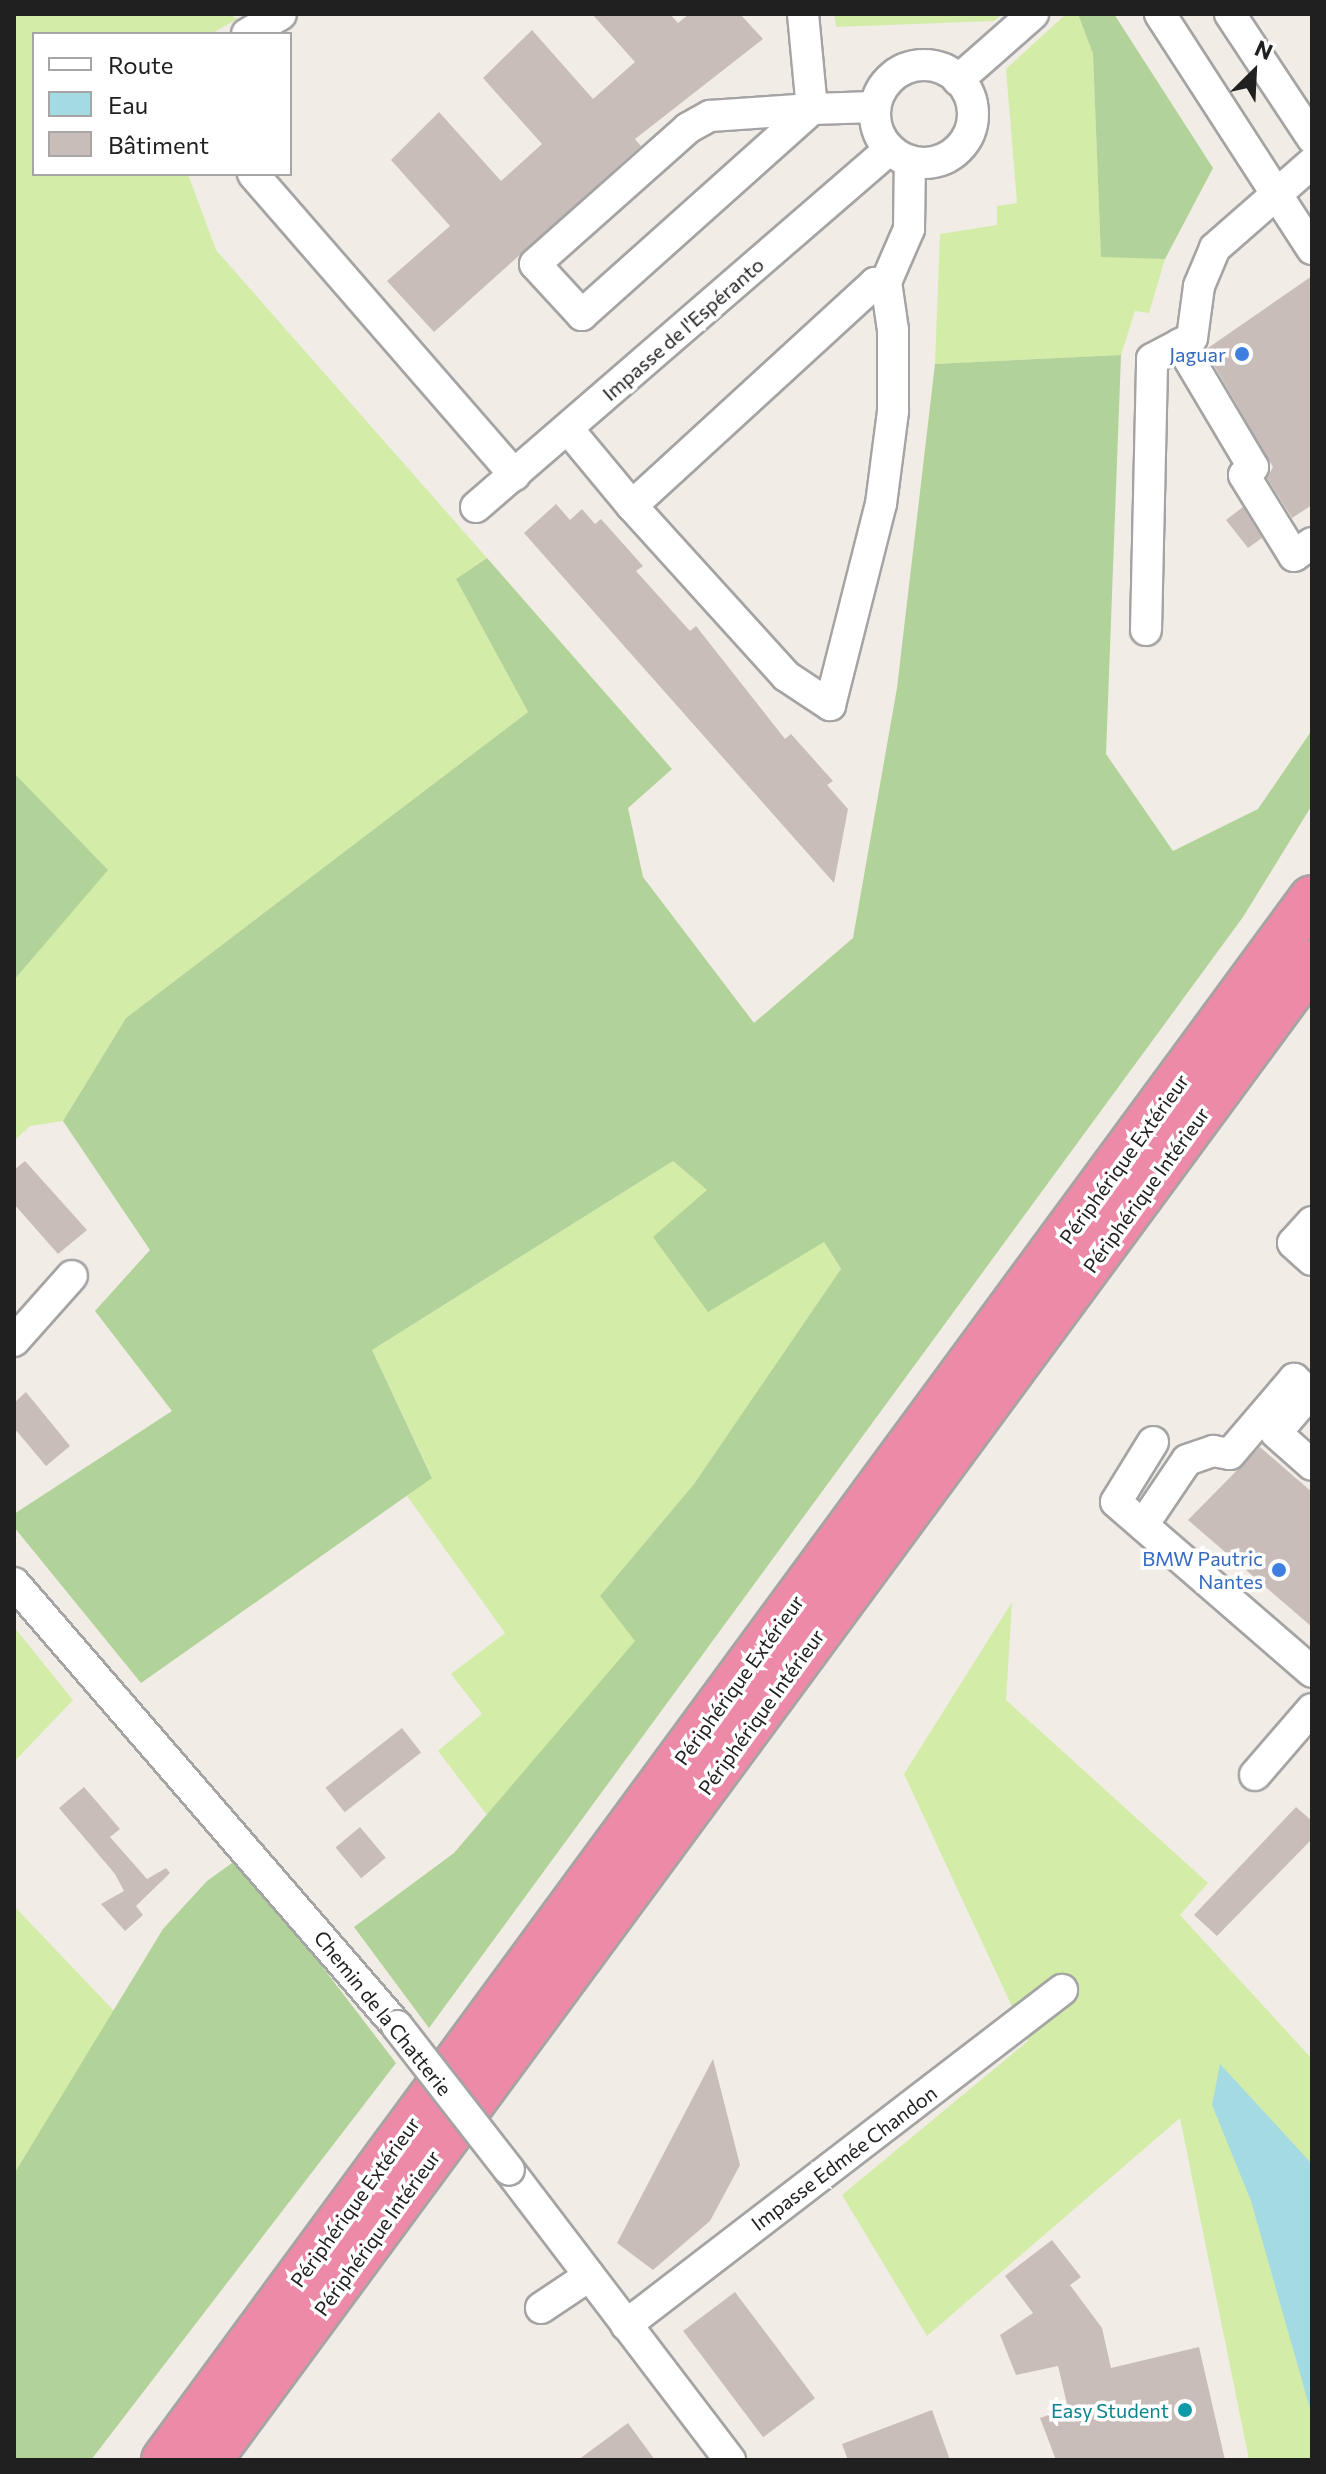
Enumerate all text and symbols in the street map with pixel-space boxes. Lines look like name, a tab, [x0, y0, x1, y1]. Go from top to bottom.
legend	[32, 32, 292, 176]
north arrow	[1214, 32, 1294, 112]
text: N	[1251, 34, 1277, 65]
text: Route	[108, 50, 173, 79]
text: Eau	[108, 90, 148, 119]
text: Bâtiment	[108, 130, 209, 159]
street label: Impasse de l'Espéranto	[597, 252, 769, 406]
place label: Jaguar	[1169, 342, 1226, 366]
marker: Jaguar	[1233, 345, 1251, 363]
street label: Périphérique Extérieur	[1054, 1069, 1194, 1249]
street label: Périphérique Intérieur	[1078, 1103, 1214, 1277]
place label: BMW Pautric Nantes	[1142, 1546, 1263, 1593]
marker: BMW Pautric Nantes	[1270, 1561, 1288, 1579]
street label: Périphérique Extérieur	[669, 1590, 809, 1770]
street label: Périphérique Intérieur	[693, 1625, 829, 1799]
street label: Chemin de la Chatterie	[309, 1926, 457, 2100]
street label: Impasse Edmée Chandon	[747, 2080, 941, 2236]
street label: Périphérique Extérieur	[285, 2112, 425, 2292]
street label: Périphérique Intérieur	[309, 2146, 445, 2320]
place label: Easy Student	[1051, 2398, 1169, 2422]
marker: Easy Student	[1176, 2401, 1194, 2419]

